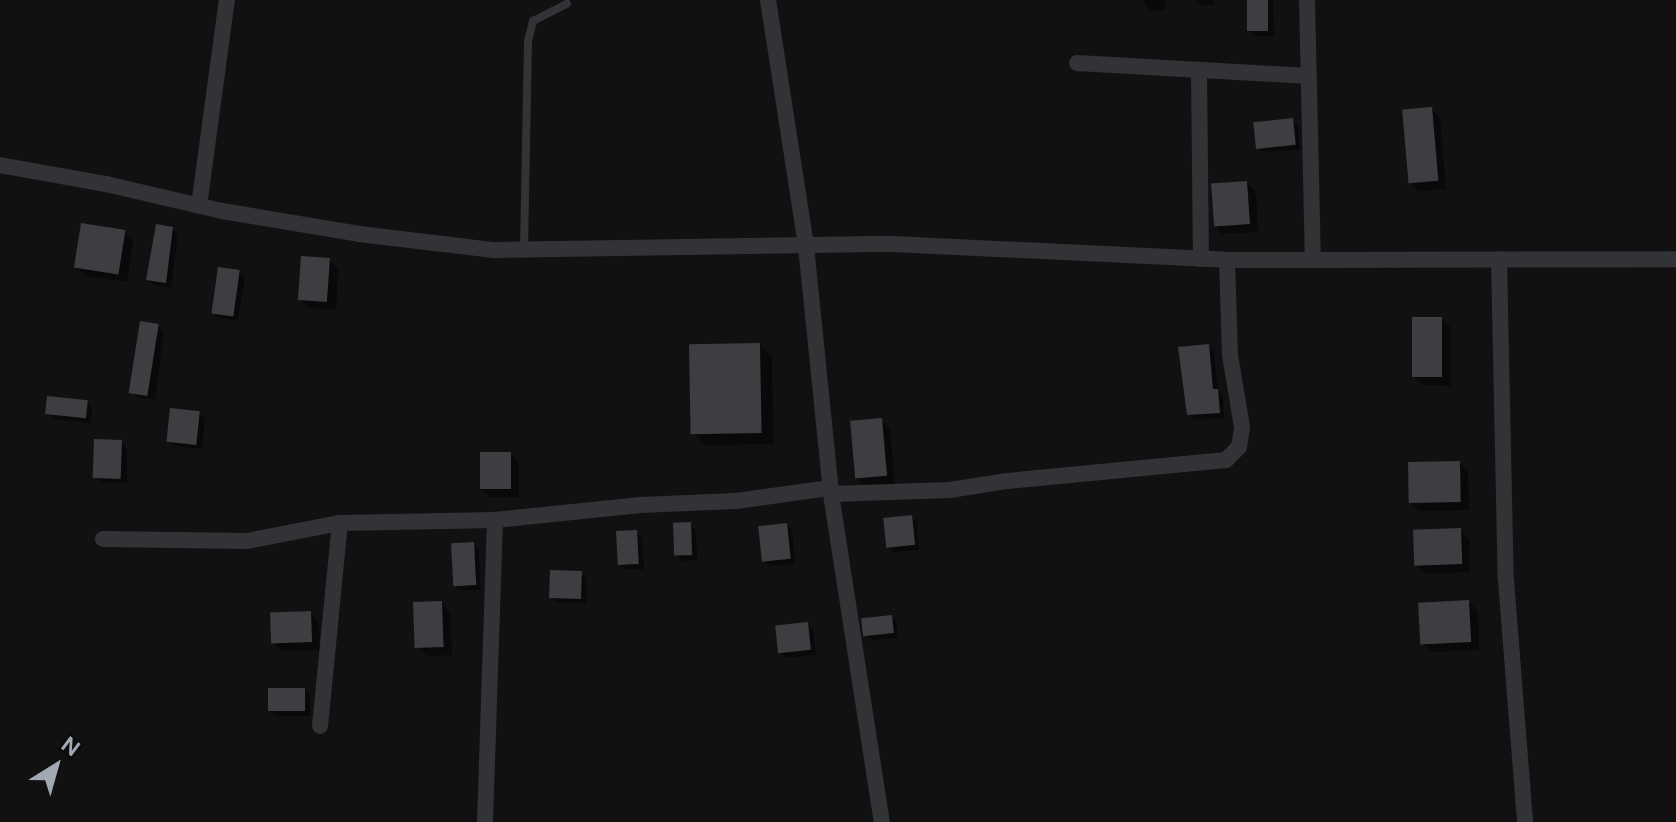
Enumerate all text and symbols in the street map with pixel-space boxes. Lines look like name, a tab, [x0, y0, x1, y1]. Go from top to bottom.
north arrow	[16, 726, 96, 806]
text: N	[56, 730, 86, 763]

